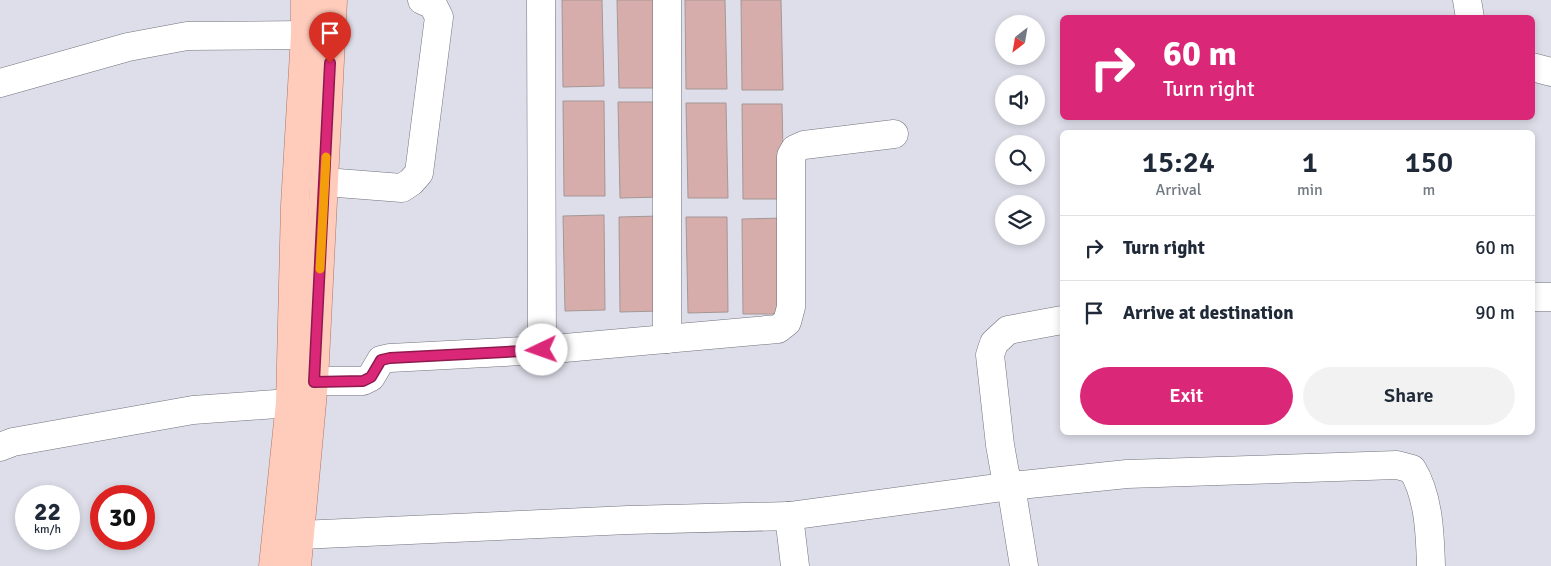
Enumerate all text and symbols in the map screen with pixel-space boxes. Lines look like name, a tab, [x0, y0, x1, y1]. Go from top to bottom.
pin	[309, 12, 351, 63]
north arrow	[995, 15, 1045, 65]
map controls	[995, 15, 1045, 245]
icon: arrive	[316, 19, 344, 47]
text: 60 m	[1163, 32, 1237, 75]
icon: right	[1080, 35, 1145, 100]
button: sound	[995, 75, 1045, 125]
text: Turn right	[1163, 75, 1255, 102]
button: search	[995, 135, 1045, 185]
text: 15:24	[1142, 144, 1215, 181]
text: 1	[1302, 144, 1318, 181]
text: 150	[1405, 144, 1453, 181]
text: Arrival	[1155, 180, 1201, 200]
text: min	[1297, 180, 1323, 200]
text: m	[1422, 180, 1435, 200]
button: layers	[995, 195, 1045, 245]
icon: right	[1080, 234, 1108, 262]
text: Turn right	[1123, 236, 1205, 260]
text: 60 m	[1475, 236, 1515, 260]
icon: arrive	[1080, 299, 1108, 327]
text: Arrive at destination	[1123, 301, 1294, 325]
text: 90 m	[1475, 301, 1515, 325]
position arrow	[515, 323, 567, 375]
button: Exit	[1080, 367, 1293, 425]
button: Share	[1303, 367, 1515, 425]
speed limit sign: 30	[90, 485, 155, 550]
text: 22	[34, 496, 61, 527]
text: km/h	[34, 522, 61, 537]

